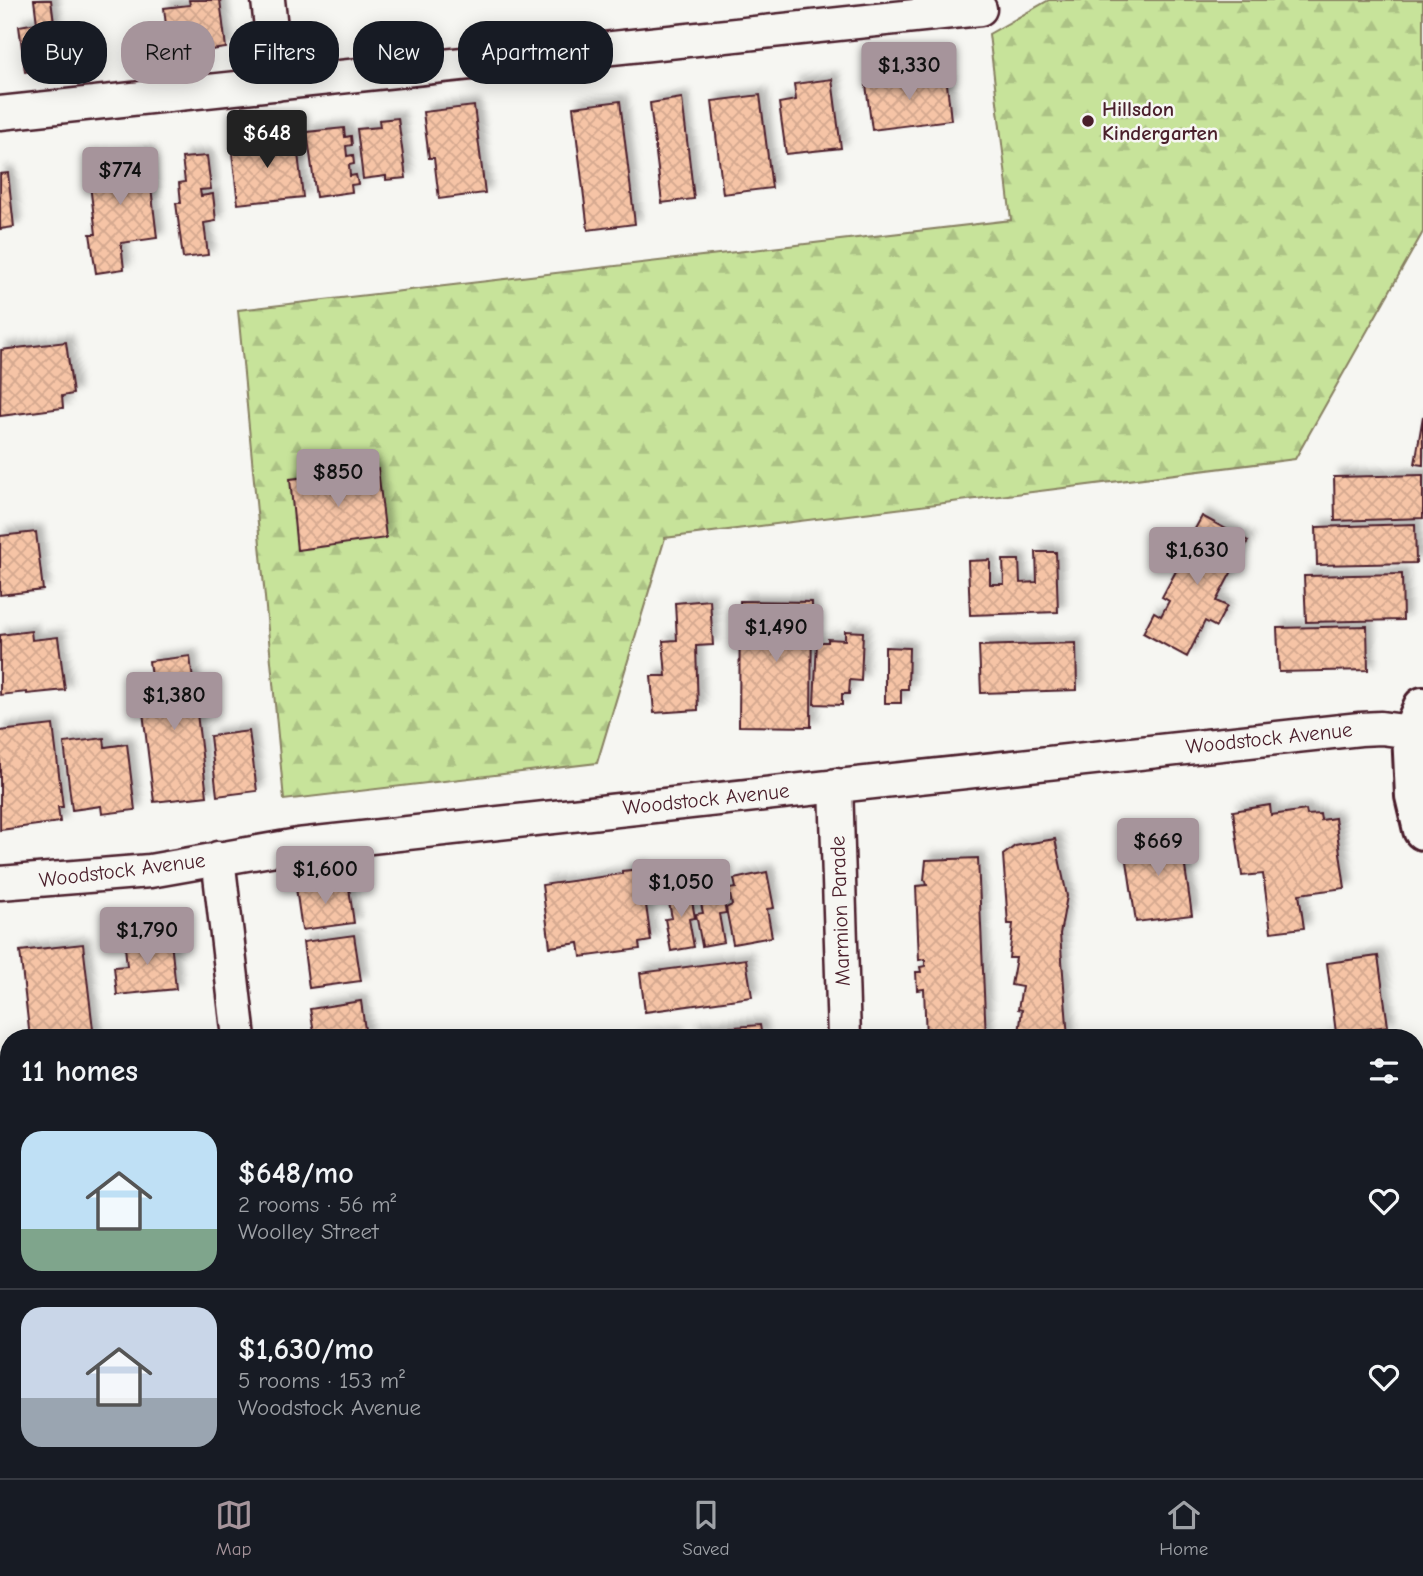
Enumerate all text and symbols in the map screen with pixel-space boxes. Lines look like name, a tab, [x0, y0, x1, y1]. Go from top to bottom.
chip: Buy	[21, 21, 107, 84]
chip: Rent	[121, 21, 215, 84]
chip: Filters	[229, 21, 339, 84]
chip: New	[353, 21, 444, 84]
chip: Apartment	[458, 21, 613, 84]
pin: $1,330	[852, 42, 966, 102]
text: $1,330	[877, 51, 941, 78]
place label: Hillsdon Kindergarten	[1102, 97, 1218, 145]
pin: $648	[226, 110, 308, 170]
marker: Hillsdon Kindergarten	[1080, 113, 1096, 129]
text: $648	[243, 119, 291, 146]
pin: $774	[79, 148, 161, 207]
text: $774	[98, 156, 142, 183]
pin: $850	[297, 449, 379, 509]
text: $850	[313, 458, 364, 485]
pin: $1,630	[1140, 528, 1254, 587]
text: $1,630	[1165, 536, 1229, 563]
pin: $1,490	[719, 604, 833, 664]
text: $1,490	[744, 613, 808, 640]
pin: $1,380	[117, 672, 231, 732]
text: $1,380	[142, 681, 206, 708]
street label: Woodstock Avenue	[1185, 717, 1353, 759]
street label: Woodstock Avenue	[622, 778, 790, 820]
pin: $669	[1117, 818, 1199, 878]
text: $669	[1133, 827, 1183, 854]
street label: Marmion Parade	[825, 835, 855, 987]
pin: $1,600	[268, 846, 382, 906]
street label: Woodstock Avenue	[38, 848, 206, 892]
text: $1,600	[292, 855, 358, 882]
pin: $1,050	[624, 860, 738, 919]
text: $1,050	[648, 868, 714, 895]
pin: $1,790	[90, 908, 204, 967]
text: $1,790	[116, 916, 178, 943]
icon: filters	[1365, 1052, 1403, 1090]
text: 11 homes	[21, 1054, 138, 1089]
text: $648/mo	[238, 1156, 354, 1191]
icon: home	[77, 1159, 161, 1243]
icon: heart	[1365, 1182, 1403, 1220]
text: 2 rooms · 56 m²	[238, 1191, 396, 1218]
text: Woolley Street	[238, 1218, 379, 1245]
text: $1,630/mo	[238, 1332, 374, 1367]
icon: home	[77, 1335, 161, 1419]
icon: heart	[1365, 1358, 1403, 1396]
text: 5 rooms · 153 m²	[238, 1367, 405, 1394]
text: Woodstock Avenue	[238, 1394, 421, 1421]
tab: Map	[215, 1496, 253, 1560]
tab: Saved	[682, 1496, 730, 1560]
tab: Home	[1159, 1496, 1208, 1560]

